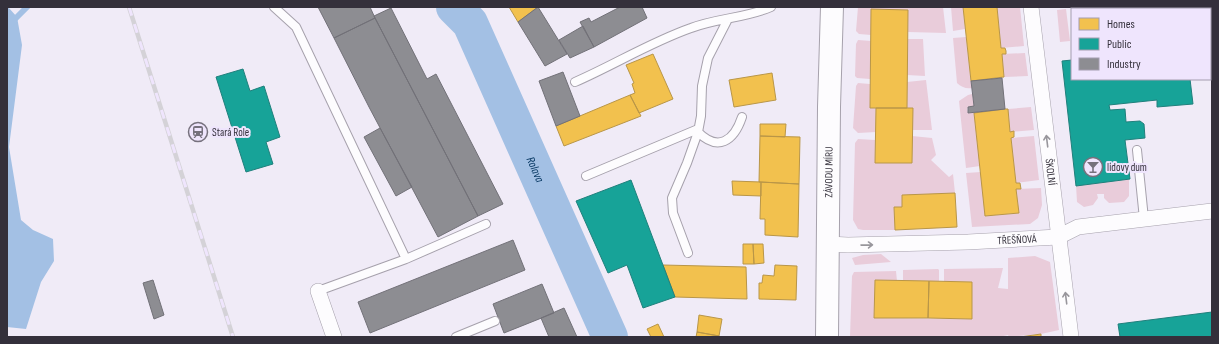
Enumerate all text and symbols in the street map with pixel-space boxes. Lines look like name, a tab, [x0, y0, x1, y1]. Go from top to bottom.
legend	[1071, 8, 1211, 80]
text: Homes	[1107, 17, 1135, 32]
text: Public	[1107, 37, 1132, 52]
text: Industry	[1107, 57, 1141, 72]
station icon: Stará Role	[187, 121, 209, 143]
place label: Stará Role	[212, 126, 249, 139]
one-way arrow	[1043, 135, 1051, 148]
street label: ZÁVODU MÍRU	[822, 146, 836, 198]
water label: Rolava	[523, 155, 547, 185]
bar icon: lidovy dum	[1082, 156, 1104, 178]
street label: ŠKOLNÍ	[1042, 158, 1059, 187]
place label: lidovy dum	[1107, 161, 1147, 174]
street label: TŘEŠŇOVÁ	[997, 232, 1037, 247]
one-way arrow	[860, 241, 873, 249]
one-way arrow	[1063, 292, 1070, 305]

